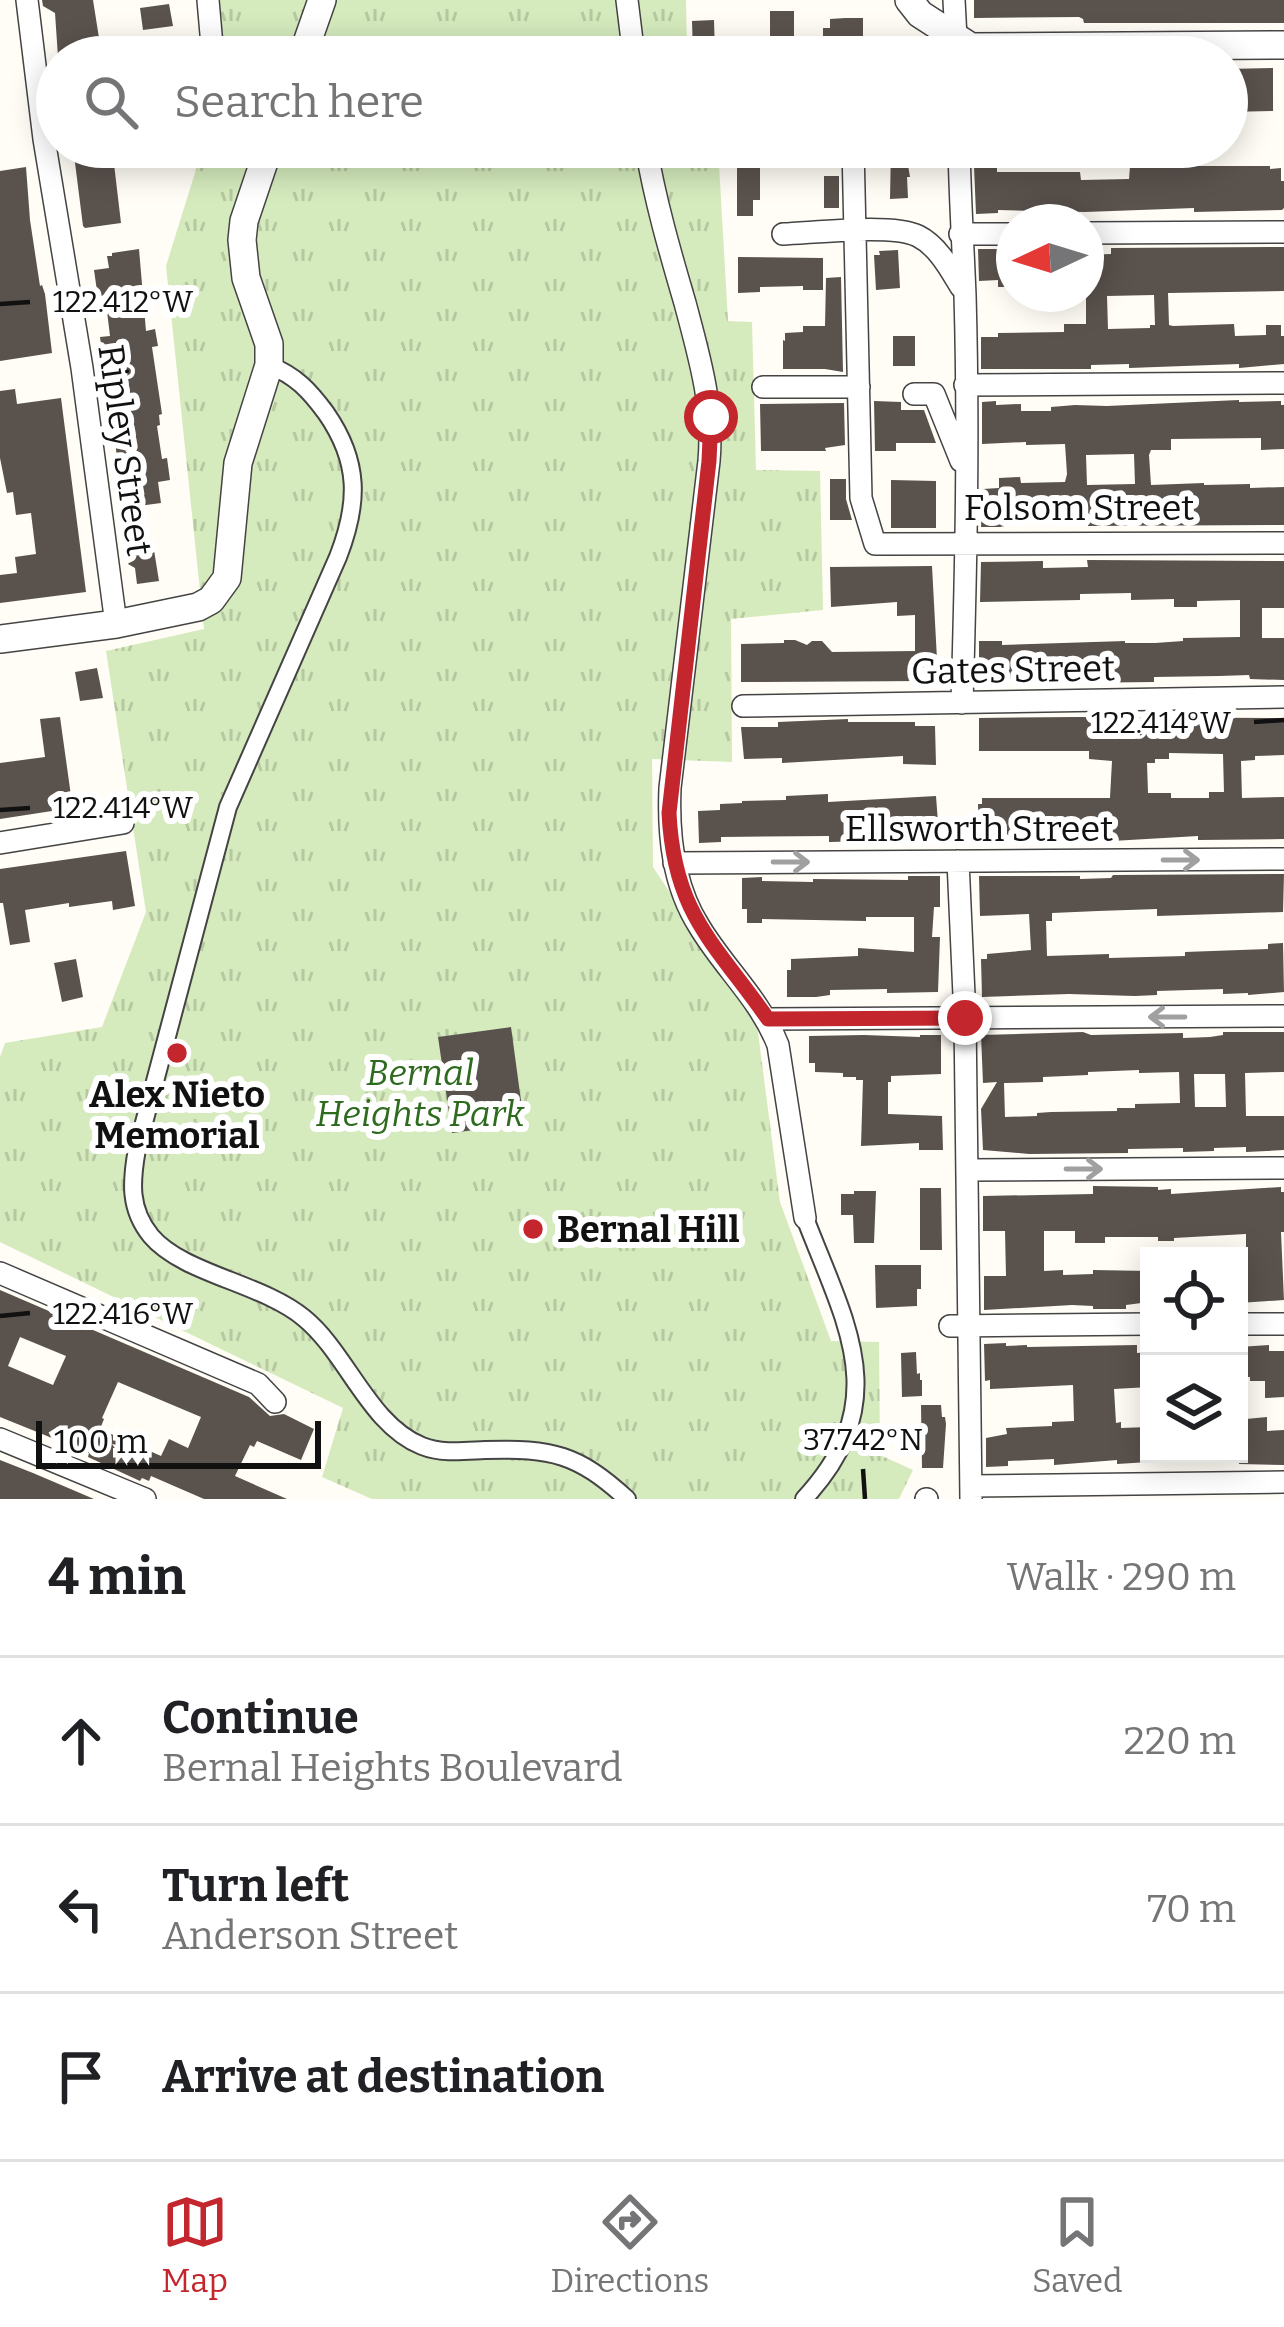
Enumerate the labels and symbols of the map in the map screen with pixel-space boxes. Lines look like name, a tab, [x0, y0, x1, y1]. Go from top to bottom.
north arrow	[996, 204, 1104, 312]
text: 122.412°W	[53, 284, 193, 320]
street label: Ripley Street	[88, 342, 162, 558]
route start	[684, 390, 738, 444]
street label: Folsom Street	[964, 486, 1194, 530]
street label: Gates Street	[911, 646, 1115, 694]
text: 122.414°W	[1091, 705, 1231, 741]
text: 122.414°W	[53, 790, 193, 826]
street label: Ellsworth Street	[845, 807, 1113, 851]
one-way arrow	[1161, 849, 1200, 871]
one-way arrow	[771, 851, 810, 873]
route end	[938, 991, 992, 1045]
one-way arrow	[1148, 1006, 1187, 1028]
marker: Alex Nieto Memorial	[164, 1040, 190, 1066]
park label: Bernal Heights Park	[316, 1051, 525, 1136]
place label: Alex Nieto Memorial	[89, 1073, 265, 1158]
one-way arrow	[1064, 1158, 1103, 1180]
place label: Bernal Hill	[557, 1208, 740, 1252]
marker: Bernal Hill	[520, 1216, 546, 1242]
text: 122.416°W	[53, 1296, 194, 1332]
scale bar	[36, 1415, 321, 1468]
text: 37.742°N	[803, 1422, 923, 1458]

